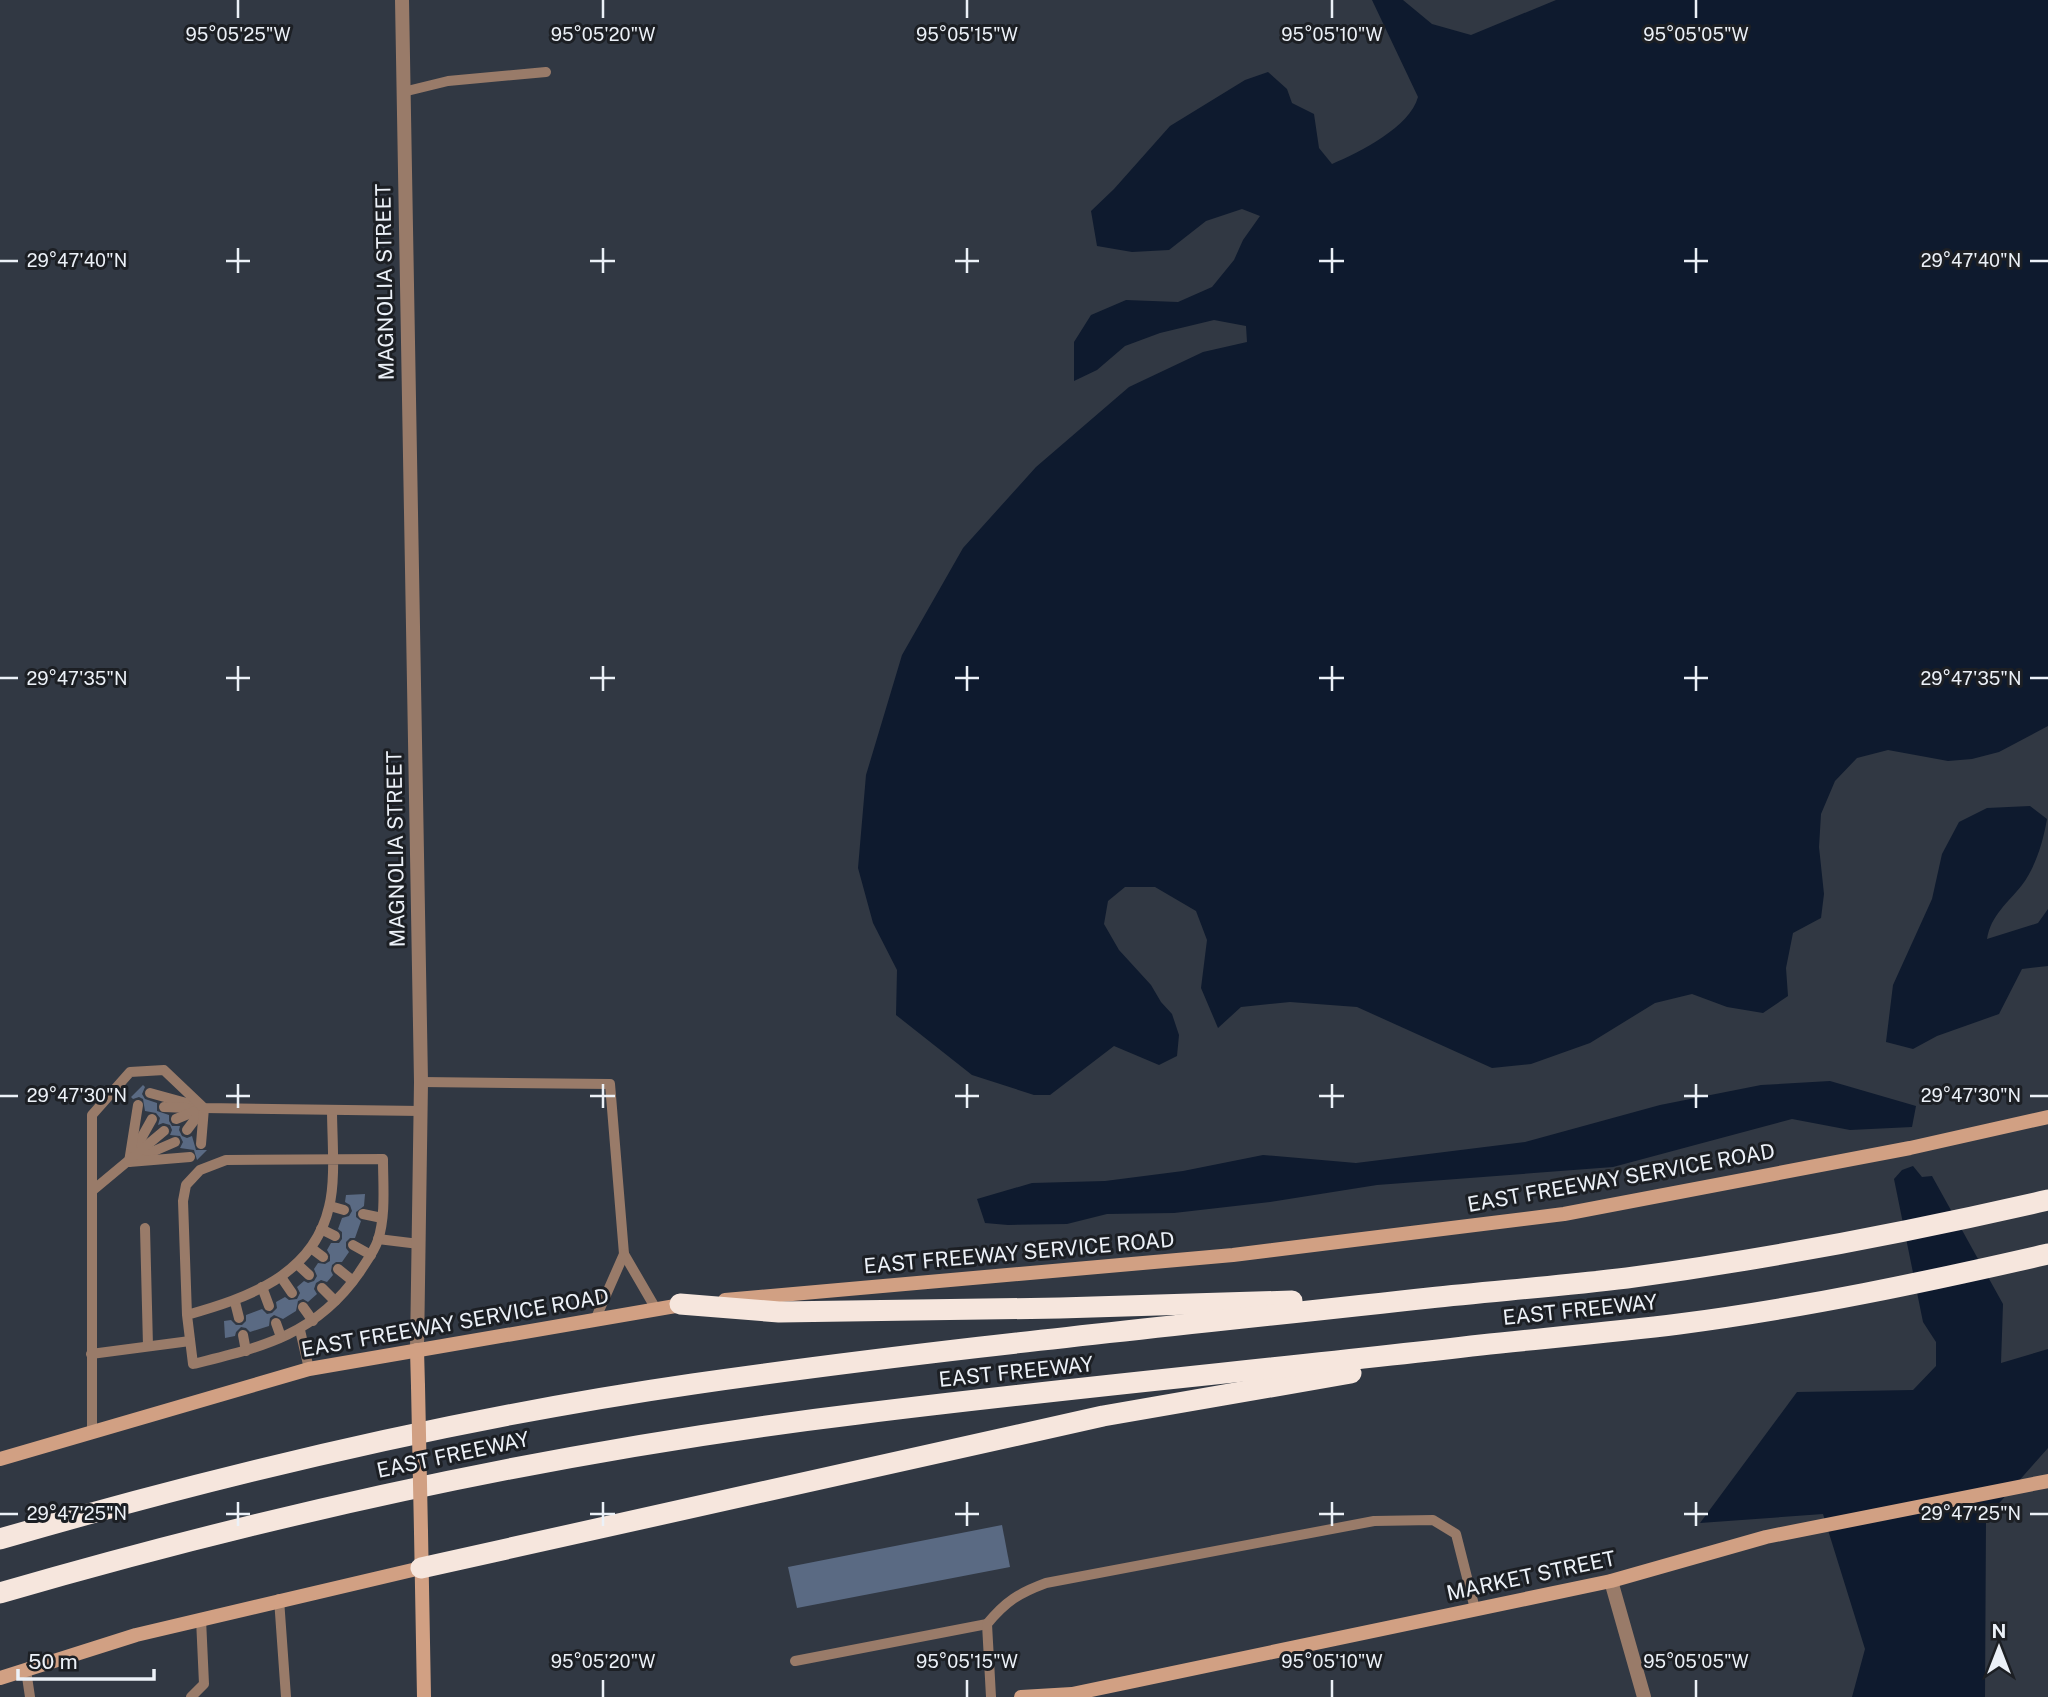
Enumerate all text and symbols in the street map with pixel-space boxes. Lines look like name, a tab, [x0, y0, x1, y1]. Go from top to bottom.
text: 95°05'25"W	[185, 24, 291, 45]
text: 95°05'20"W	[551, 24, 655, 45]
text: 95°05'15"W	[916, 24, 1018, 45]
text: 95°05'10"W	[1281, 24, 1383, 45]
text: 95°05'05"W	[1643, 24, 1749, 45]
street label: MAGNOLIA STREET	[370, 183, 399, 381]
text: 29°47'40"N	[27, 250, 127, 271]
text: 29°47'40"N	[1921, 250, 2021, 271]
text: 29°47'35"N	[27, 668, 128, 689]
text: 29°47'35"N	[1921, 668, 2022, 689]
street label: MAGNOLIA STREET	[381, 750, 410, 948]
text: 29°47'30"N	[27, 1085, 127, 1106]
text: 29°47'30"N	[1921, 1085, 2021, 1106]
street label: EAST FREEWAY SERVICE ROAD	[1465, 1138, 1777, 1217]
street label: EAST FREEWAY SERVICE ROAD	[863, 1226, 1175, 1279]
street label: EAST FREEWAY SERVICE ROAD	[299, 1283, 611, 1362]
street label: EAST FREEWAY	[1501, 1289, 1659, 1330]
street label: EAST FREEWAY	[937, 1351, 1095, 1392]
street label: EAST FREEWAY	[374, 1426, 532, 1483]
text: 29°47'25"N	[27, 1503, 127, 1524]
text: 29°47'25"N	[1921, 1503, 2021, 1524]
street label: MARKET STREET	[1444, 1545, 1618, 1606]
north arrow	[1964, 1613, 2034, 1683]
text: N	[1992, 1620, 2006, 1642]
scale bar	[18, 1638, 154, 1682]
text: 50 m	[28, 1649, 78, 1674]
text: 95°05'20"W	[551, 1651, 655, 1672]
text: 95°05'15"W	[916, 1651, 1018, 1672]
text: 95°05'10"W	[1281, 1651, 1383, 1672]
text: 95°05'05"W	[1643, 1651, 1749, 1672]

